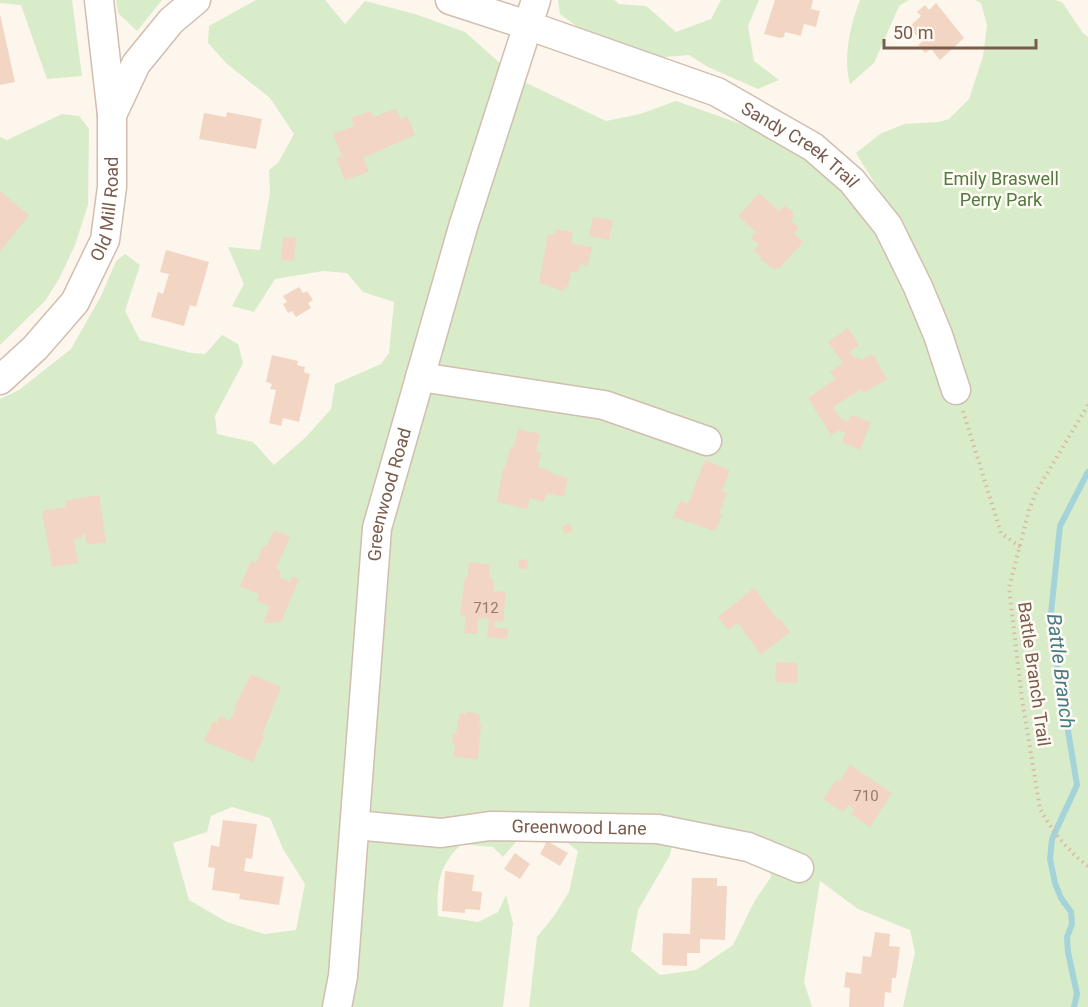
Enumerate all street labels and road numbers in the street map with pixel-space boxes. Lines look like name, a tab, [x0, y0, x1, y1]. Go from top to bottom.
street label: Sandy Creek Trail	[738, 97, 864, 191]
street label: Old Mill Road	[85, 157, 122, 264]
street label: Greenwood Road	[363, 425, 415, 562]
street label: Battle Branch Trail	[1014, 600, 1055, 748]
street label: Greenwood Lane	[511, 815, 647, 839]

